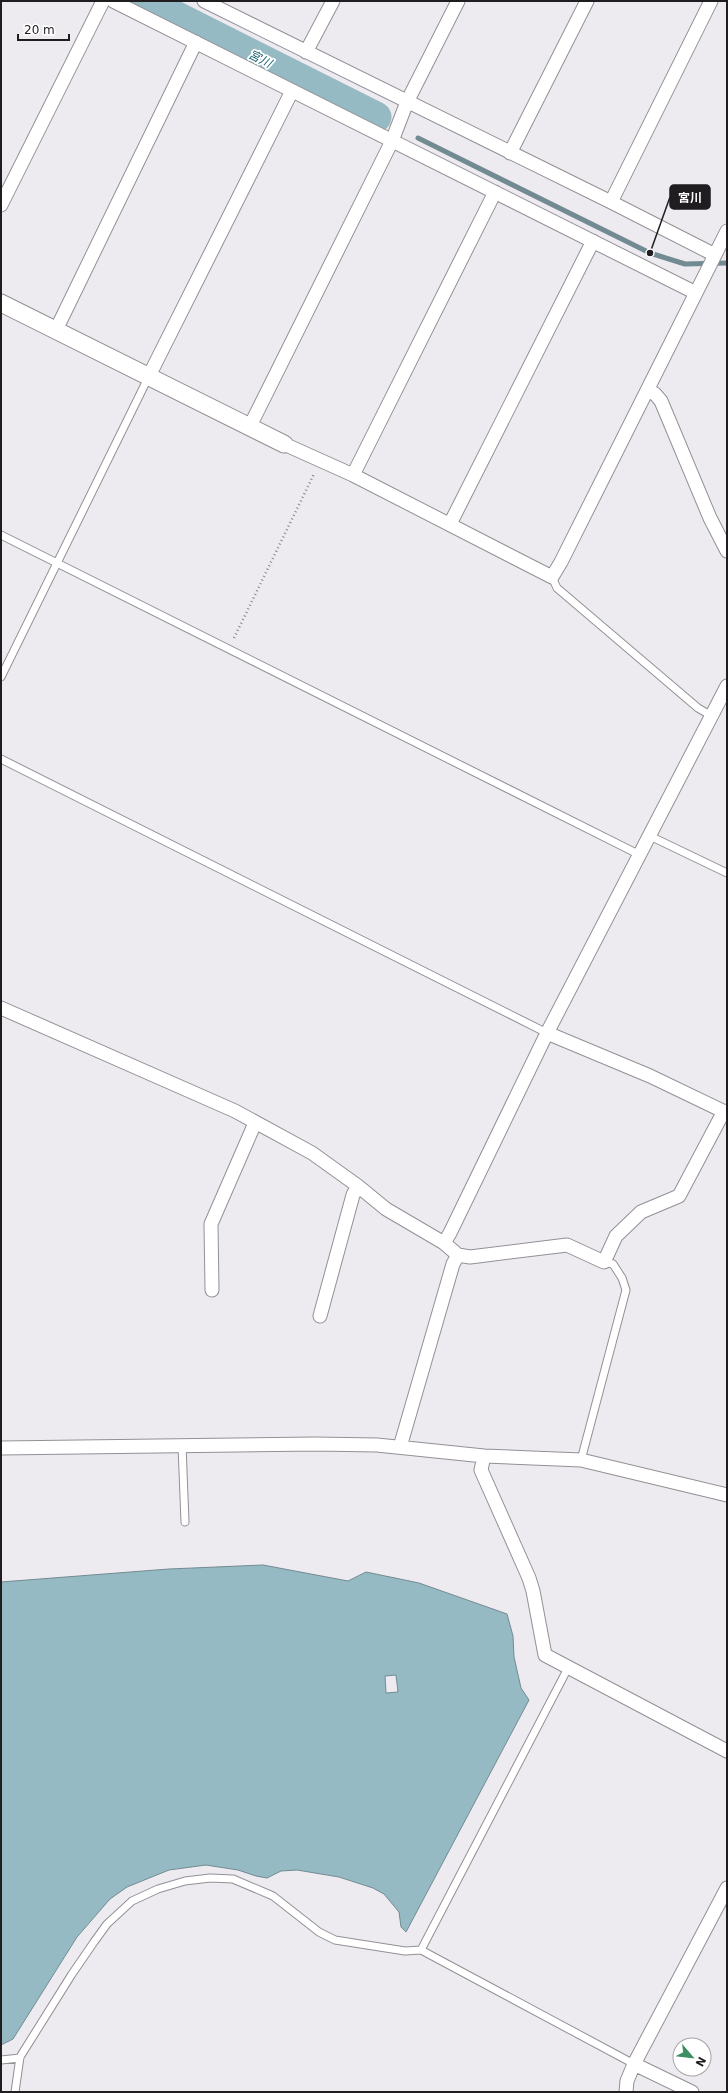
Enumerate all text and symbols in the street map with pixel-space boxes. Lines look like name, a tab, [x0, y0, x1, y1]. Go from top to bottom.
scale bar	[18, 16, 69, 42]
text: 20 m	[24, 23, 55, 37]
water label: 宮川	[246, 47, 276, 72]
callout: 宮川	[670, 185, 710, 209]
text: 宮川	[678, 191, 702, 205]
north arrow	[672, 2037, 712, 2077]
text: N	[692, 2054, 708, 2069]

